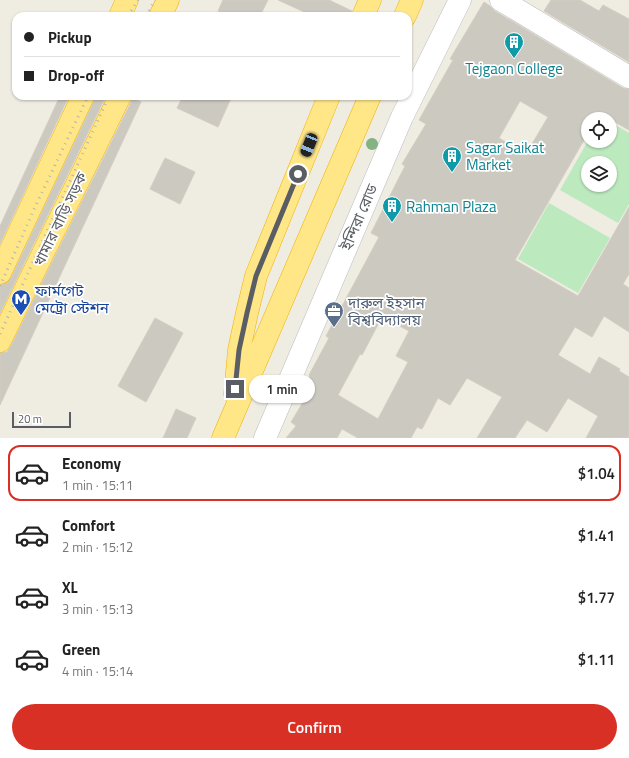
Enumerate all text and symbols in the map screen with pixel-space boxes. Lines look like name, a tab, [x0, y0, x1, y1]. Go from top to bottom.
text: Pickup	[48, 26, 92, 49]
building icon: Tejgaon College	[503, 31, 525, 59]
place label: Tejgaon College	[465, 57, 563, 80]
text: Drop-off	[48, 64, 104, 87]
map controls	[581, 112, 617, 192]
button: locate	[581, 112, 617, 148]
car	[299, 132, 319, 158]
place label: Sagar Saikat Market	[466, 136, 545, 176]
building icon: Sagar Saikat Market	[441, 145, 463, 173]
button: layers	[581, 156, 617, 192]
route start	[289, 165, 307, 183]
street label: খামার বাড়ি সড়ক	[27, 167, 93, 270]
street label: ইন্দিরা রোড	[334, 180, 383, 255]
building icon: Rahman Plaza	[381, 195, 403, 223]
place label: Rahman Plaza	[406, 195, 497, 218]
place label: ফার্মগেট মেট্রো স্টেশন	[34, 279, 110, 319]
metro station icon: ফার্মগেট মেট্রো স্টেশন	[10, 288, 32, 316]
place label: দারুল ইহসান বিশ্ববিদ্যালয়	[347, 291, 426, 331]
office icon: দারুল ইহসান বিশ্ববিদ্যালয়	[323, 300, 345, 328]
callout: 1 min	[249, 375, 315, 403]
text: 1 min	[266, 379, 298, 399]
route end	[226, 380, 244, 398]
scale bar	[12, 410, 71, 429]
text: 20 m	[18, 411, 42, 427]
text: Economy	[62, 452, 121, 475]
icon: car	[14, 455, 50, 491]
text: $1.04	[578, 462, 615, 485]
text: 1 min · 15:11	[62, 475, 133, 495]
text: Comfort	[62, 514, 115, 537]
icon: car	[14, 517, 50, 553]
text: $1.41	[578, 524, 615, 547]
text: 2 min · 15:12	[62, 537, 133, 557]
text: XL	[62, 576, 78, 599]
icon: car	[14, 579, 50, 615]
text: $1.77	[578, 586, 615, 609]
text: 3 min · 15:13	[62, 599, 133, 619]
text: Green	[62, 638, 100, 661]
icon: car	[14, 641, 50, 677]
text: $1.11	[578, 648, 615, 671]
text: 4 min · 15:14	[62, 661, 133, 681]
button: Confirm	[12, 704, 617, 750]

